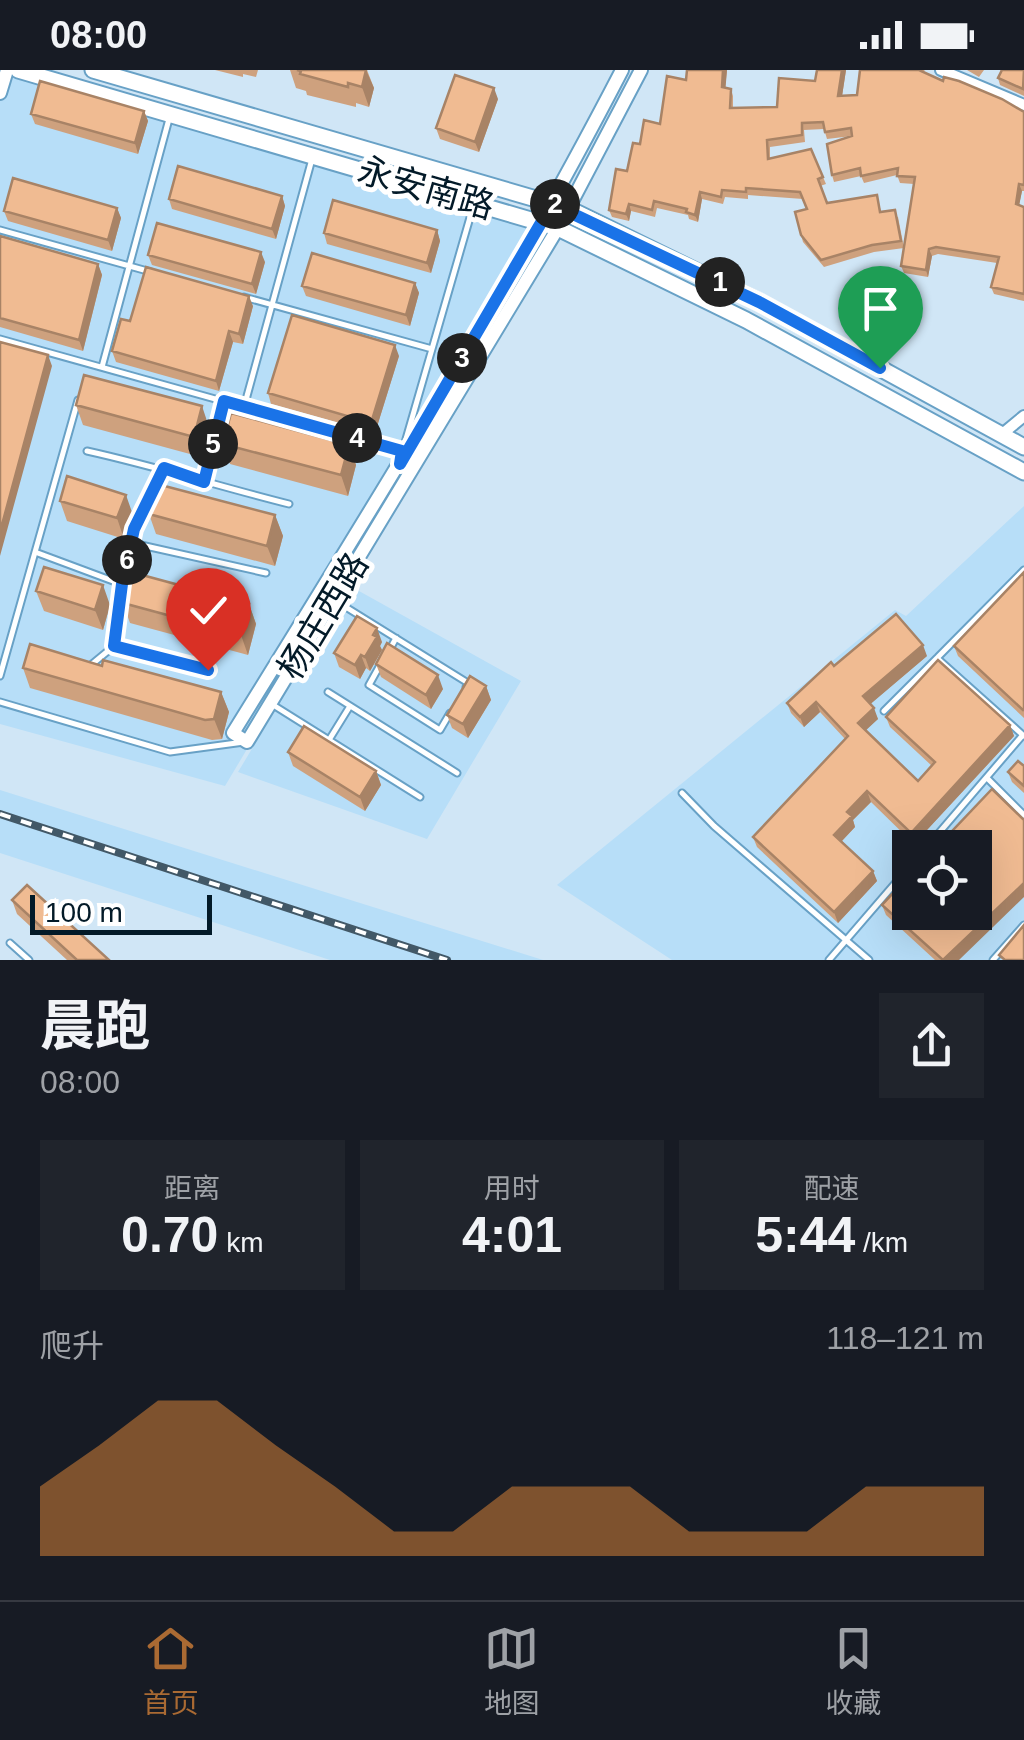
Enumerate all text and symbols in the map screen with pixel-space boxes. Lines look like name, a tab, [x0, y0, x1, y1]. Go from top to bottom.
text: 08:00	[50, 14, 147, 56]
street label: 永安南路	[353, 149, 499, 226]
pin: 2	[530, 179, 580, 229]
text: 2	[547, 188, 563, 219]
pin: 1	[695, 257, 745, 307]
text: 1	[712, 266, 728, 297]
pin	[838, 266, 923, 369]
icon: arrive	[853, 281, 908, 336]
pin: 3	[437, 333, 487, 383]
text: 3	[454, 342, 470, 373]
pin: 4	[332, 413, 382, 463]
pin: 5	[188, 419, 238, 469]
text: 4	[349, 422, 365, 453]
text: 5	[205, 428, 221, 459]
pin: 6	[102, 535, 152, 585]
text: 6	[119, 544, 135, 575]
street label: 杨庄西路	[270, 546, 375, 686]
pin	[166, 568, 251, 671]
icon: check	[181, 583, 236, 638]
map controls	[892, 830, 992, 930]
button: locate	[892, 830, 992, 930]
scale bar	[30, 890, 212, 934]
text: 100 m	[45, 897, 123, 928]
button: share	[879, 993, 984, 1098]
text: 晨跑	[40, 995, 150, 1057]
text: 08:00	[40, 1064, 120, 1100]
text: 距离	[164, 1173, 220, 1204]
text: 用时	[484, 1173, 540, 1204]
text: 配速	[804, 1173, 860, 1204]
text: 0.70	[121, 1207, 218, 1263]
text: 4:01	[462, 1207, 562, 1263]
text: 5:44	[755, 1207, 855, 1263]
text: km	[218, 1227, 264, 1258]
text: /km	[855, 1227, 908, 1258]
text: 118–121 m	[826, 1320, 984, 1356]
text: 爬升	[40, 1328, 104, 1364]
tab: 首页	[143, 1621, 199, 1721]
tab: 地图	[484, 1621, 540, 1721]
tab: 收藏	[825, 1621, 881, 1721]

